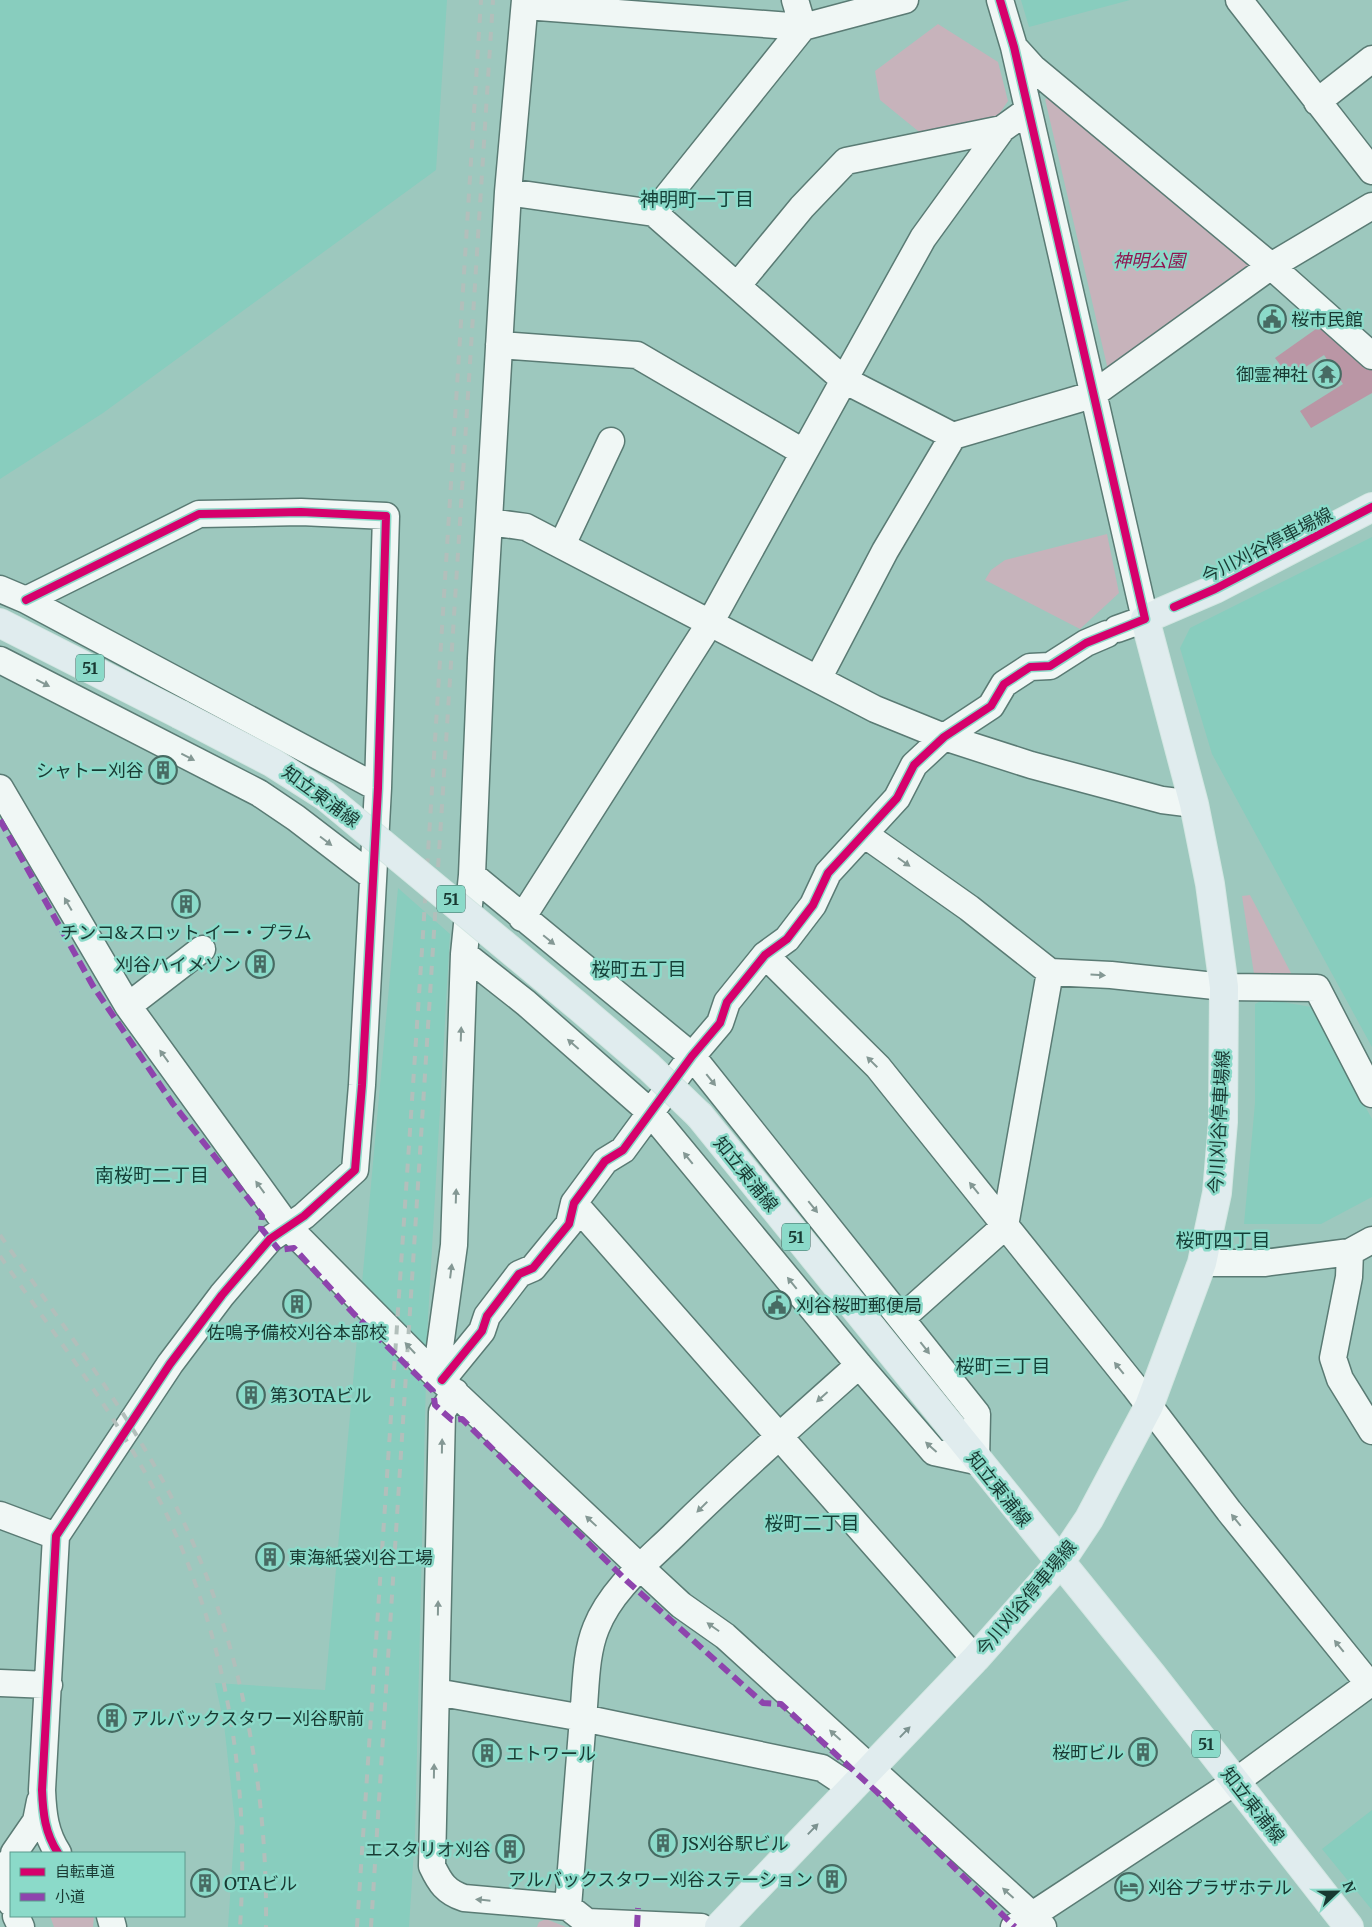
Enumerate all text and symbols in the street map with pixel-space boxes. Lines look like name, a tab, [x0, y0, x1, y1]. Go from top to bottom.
district label: 神明町一丁目	[640, 187, 754, 211]
park label: 神明公園	[1113, 249, 1188, 272]
public building icon: 桜市民館	[1257, 304, 1287, 334]
place label: 桜市民館	[1291, 308, 1363, 331]
temple icon: 御霊神社	[1312, 359, 1342, 389]
place label: 御霊神社	[1236, 363, 1308, 386]
street label: 今川刈谷停車場線	[1198, 502, 1336, 588]
road number: 51	[76, 654, 104, 681]
one-way arrow	[36, 679, 50, 687]
one-way arrow	[181, 753, 195, 761]
building icon: シャトー刈谷	[148, 755, 178, 785]
place label: シャトー刈谷	[36, 759, 144, 782]
street label: 知立東浦線	[278, 760, 364, 832]
one-way arrow	[319, 836, 332, 847]
one-way arrow	[897, 857, 911, 867]
road number: 51	[437, 886, 465, 912]
building icon: チンコ&スロット イー・プラム	[171, 889, 201, 919]
one-way arrow	[64, 897, 73, 910]
place label: チンコ&スロット イー・プラム	[60, 921, 312, 944]
one-way arrow	[542, 934, 555, 945]
building icon: 刈谷ハイメゾン	[245, 949, 275, 979]
place label: 刈谷ハイメゾン	[115, 953, 241, 976]
district label: 桜町五丁目	[591, 957, 687, 981]
one-way arrow	[1090, 971, 1106, 979]
one-way arrow	[457, 1026, 465, 1042]
one-way arrow	[567, 1039, 579, 1050]
street label: 今川刈谷停車場線	[1204, 1049, 1234, 1195]
one-way arrow	[159, 1050, 170, 1063]
one-way arrow	[867, 1056, 879, 1068]
one-way arrow	[706, 1074, 717, 1087]
street label: 知立東浦線	[709, 1132, 783, 1216]
one-way arrow	[683, 1152, 694, 1165]
district label: 南桜町二丁目	[95, 1163, 209, 1187]
one-way arrow	[255, 1180, 265, 1194]
one-way arrow	[969, 1182, 980, 1195]
one-way arrow	[452, 1188, 460, 1204]
one-way arrow	[808, 1200, 818, 1214]
road number: 51	[782, 1224, 810, 1250]
district label: 桜町四丁目	[1175, 1228, 1271, 1252]
one-way arrow	[447, 1263, 455, 1279]
one-way arrow	[786, 1277, 797, 1290]
building icon: 佐鳴予備校刈谷本部校	[282, 1289, 312, 1319]
public building icon: 刈谷桜町郵便局	[762, 1290, 792, 1320]
place label: 刈谷桜町郵便局	[796, 1294, 922, 1317]
place label: 佐鳴予備校刈谷本部校	[207, 1321, 387, 1344]
one-way arrow	[920, 1341, 931, 1354]
one-way arrow	[404, 1342, 416, 1354]
district label: 桜町三丁目	[955, 1354, 1051, 1378]
one-way arrow	[1114, 1362, 1125, 1375]
building icon: 第3OTAビル	[236, 1380, 266, 1410]
place label: 第3OTAビル	[270, 1384, 372, 1407]
one-way arrow	[817, 1391, 829, 1403]
one-way arrow	[438, 1438, 446, 1454]
one-way arrow	[924, 1441, 937, 1452]
street label: 知立東浦線	[962, 1447, 1036, 1531]
one-way arrow	[696, 1501, 708, 1513]
district label: 桜町二丁目	[764, 1511, 860, 1535]
one-way arrow	[1230, 1514, 1241, 1527]
one-way arrow	[585, 1515, 597, 1527]
street label: 今川刈谷停車場線	[971, 1535, 1081, 1661]
building icon: 東海紙袋刈谷工場	[255, 1542, 285, 1572]
place label: 東海紙袋刈谷工場	[289, 1546, 433, 1569]
one-way arrow	[434, 1600, 442, 1616]
one-way arrow	[706, 1622, 720, 1632]
one-way arrow	[1333, 1640, 1344, 1653]
building icon: アルバックスタワー刈谷駅前	[97, 1703, 127, 1733]
place label: アルバックスタワー刈谷駅前	[131, 1707, 364, 1730]
one-way arrow	[899, 1726, 911, 1738]
one-way arrow	[828, 1729, 841, 1740]
road number: 51	[1192, 1730, 1220, 1758]
building icon: 桜町ビル	[1128, 1737, 1158, 1767]
building icon: エトワール	[472, 1738, 502, 1768]
place label: 桜町ビル	[1052, 1741, 1124, 1764]
place label: エトワール	[506, 1742, 596, 1765]
street label: 知立東浦線	[1216, 1762, 1290, 1848]
one-way arrow	[430, 1763, 438, 1779]
one-way arrow	[807, 1823, 819, 1835]
building icon: JS刈谷駅ビル	[648, 1828, 678, 1858]
place label: JS刈谷駅ビル	[681, 1832, 789, 1855]
building icon: エスタリオ刈谷	[495, 1834, 525, 1864]
place label: エスタリオ刈谷	[365, 1838, 491, 1861]
legend	[10, 1852, 185, 1917]
text: 自転車道	[55, 1862, 115, 1881]
building icon: アルバックスタワー刈谷ステーション	[817, 1864, 847, 1894]
north arrow	[1312, 1867, 1362, 1917]
building icon: OTAビル	[190, 1868, 220, 1898]
place label: アルバックスタワー刈谷ステーション	[508, 1868, 813, 1891]
place label: OTAビル	[224, 1872, 297, 1895]
hotel icon: 刈谷プラザホテル	[1114, 1872, 1144, 1902]
place label: 刈谷プラザホテル	[1148, 1876, 1292, 1899]
text: N	[1339, 1879, 1359, 1896]
text: 小道	[55, 1887, 85, 1906]
one-way arrow	[1003, 1887, 1015, 1899]
one-way arrow	[475, 1896, 491, 1904]

